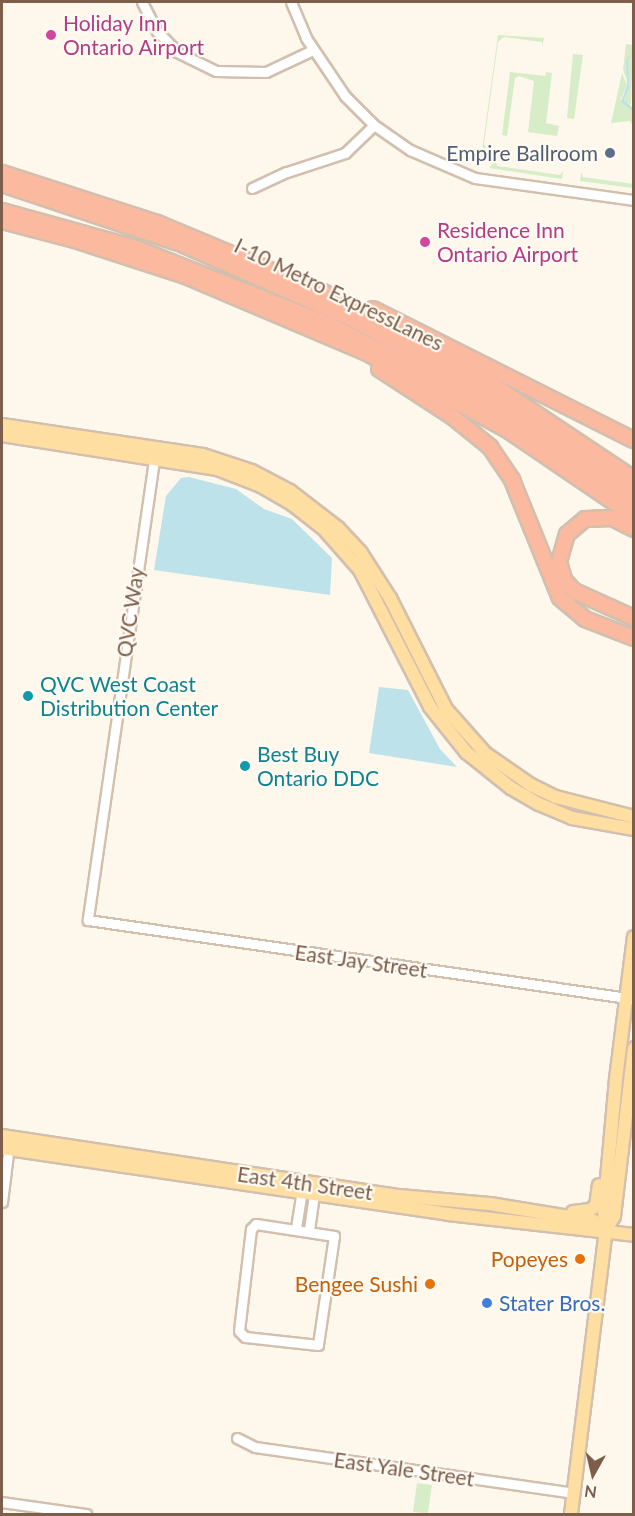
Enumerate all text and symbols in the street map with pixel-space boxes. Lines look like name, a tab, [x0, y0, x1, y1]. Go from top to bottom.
place label: Holiday Inn Ontario Airport	[63, 10, 205, 60]
marker: Holiday Inn Ontario Airport	[44, 28, 58, 42]
place label: Empire Ballroom	[446, 140, 598, 166]
marker: Empire Ballroom	[603, 146, 617, 160]
place label: Residence Inn Ontario Airport	[437, 217, 579, 267]
street label: I-10 Metro ExpressLanes	[230, 232, 448, 356]
marker: Residence Inn Ontario Airport	[418, 235, 432, 249]
street label: QVC Way	[111, 565, 149, 659]
place label: QVC West Coast Distribution Center	[40, 671, 218, 721]
marker: QVC West Coast Distribution Center	[21, 689, 35, 703]
place label: Best Buy Ontario DDC	[257, 741, 379, 791]
marker: Best Buy Ontario DDC	[238, 759, 252, 773]
street label: East Jay Street	[293, 939, 429, 983]
street label: East 4th Street	[236, 1161, 374, 1205]
place label: Popeyes	[491, 1246, 568, 1272]
marker: Popeyes	[573, 1252, 587, 1266]
place label: Bengee Sushi	[295, 1271, 418, 1297]
marker: Bengee Sushi	[423, 1277, 437, 1291]
place label: Stater Bros.	[499, 1290, 606, 1316]
marker: Stater Bros.	[480, 1296, 494, 1310]
north arrow	[563, 1444, 623, 1504]
street label: East Yale Street	[332, 1447, 476, 1491]
text: N	[583, 1482, 598, 1503]

